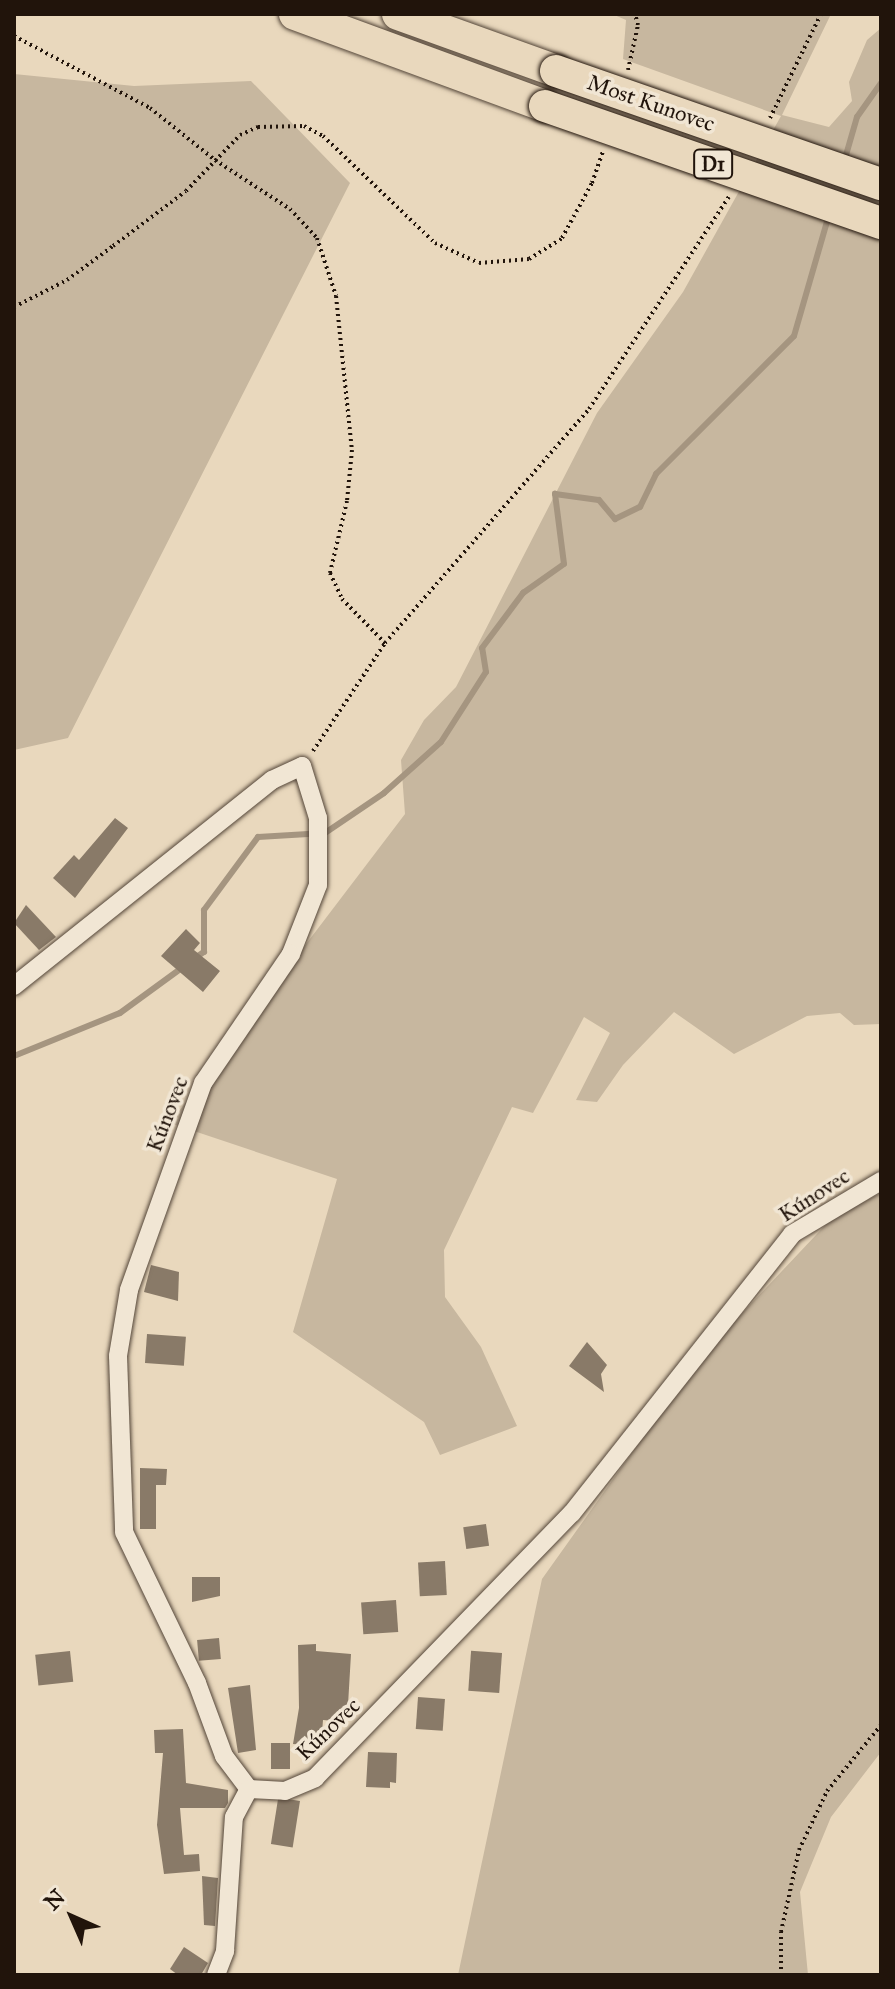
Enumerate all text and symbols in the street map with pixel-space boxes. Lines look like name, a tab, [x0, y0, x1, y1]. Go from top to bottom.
street label: Most Kunovec	[584, 69, 718, 137]
road number: D1	[693, 148, 733, 180]
street label: Kúnovec	[141, 1073, 193, 1155]
street label: Kúnovec	[774, 1163, 854, 1227]
street label: Kúnovec	[291, 1692, 365, 1766]
north arrow	[32, 1877, 112, 1957]
text: N	[39, 1884, 71, 1916]

